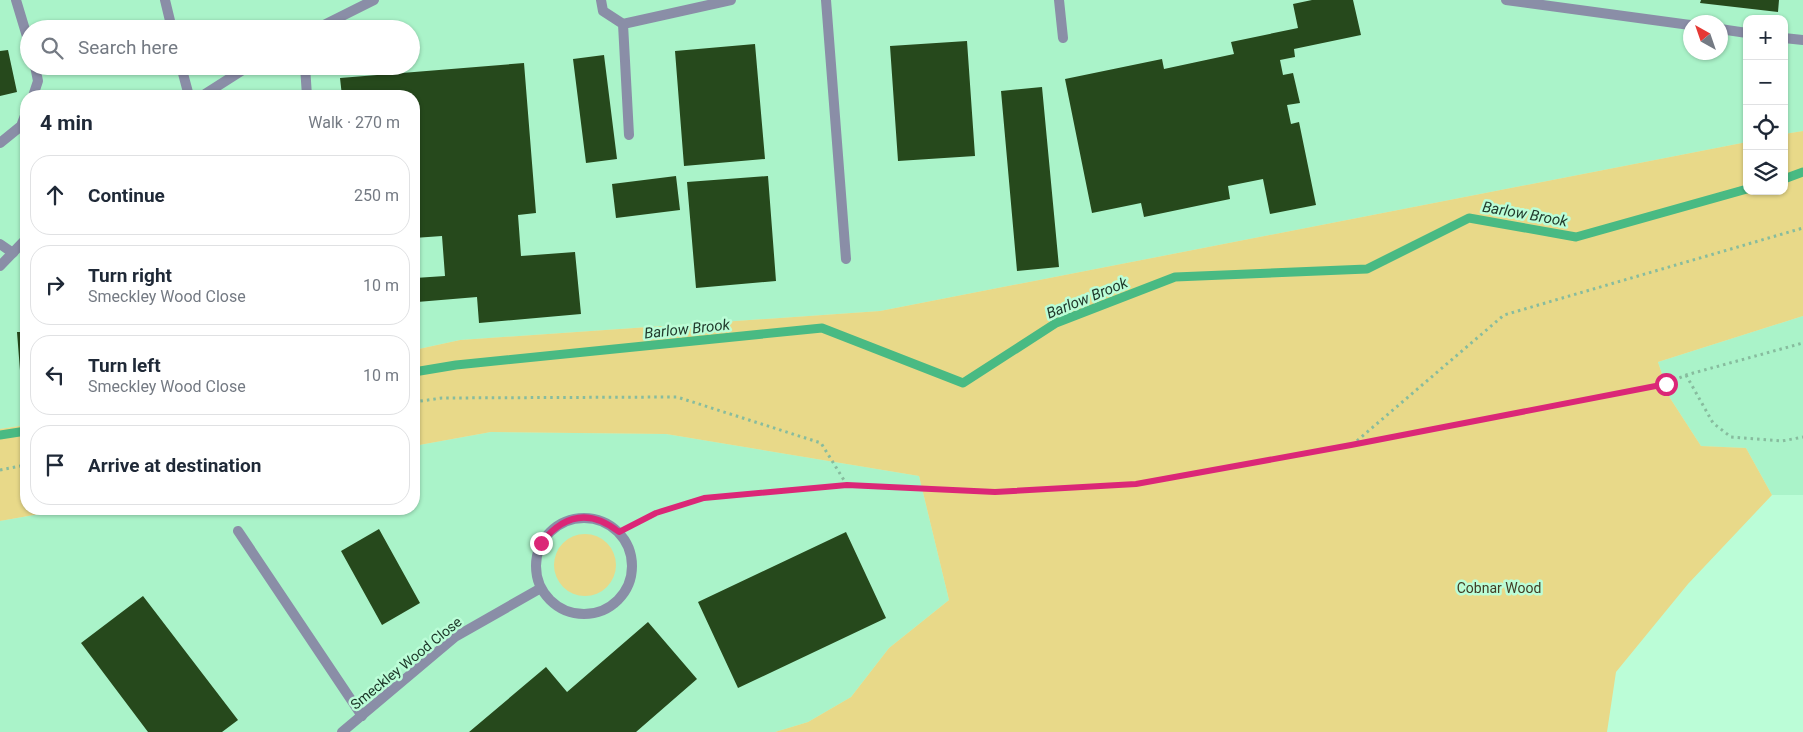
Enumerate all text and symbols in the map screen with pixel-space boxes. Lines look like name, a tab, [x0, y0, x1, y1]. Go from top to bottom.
north arrow	[1683, 15, 1728, 60]
map controls	[1743, 15, 1788, 195]
button: +	[1743, 15, 1788, 60]
search box	[20, 20, 420, 75]
icon: search	[38, 34, 66, 62]
text: Search here	[78, 36, 178, 59]
button: −	[1743, 60, 1788, 105]
button: locate	[1743, 105, 1788, 150]
text: 4 min	[40, 111, 93, 135]
text: Walk · 270 m	[308, 113, 400, 132]
button: layers	[1743, 150, 1788, 195]
icon: ahead	[41, 181, 69, 209]
text: Continue	[88, 184, 165, 207]
text: 250 m	[354, 186, 399, 205]
water label: Barlow Brook	[1481, 198, 1570, 230]
text: Turn right	[88, 264, 172, 287]
icon: right	[41, 271, 69, 299]
water label: Barlow Brook	[1044, 273, 1131, 322]
text: 10 m	[363, 276, 399, 295]
text: Smeckley Wood Close	[88, 287, 246, 306]
water label: Barlow Brook	[643, 315, 731, 342]
text: Turn left	[88, 354, 161, 377]
icon: left	[41, 361, 69, 389]
text: 10 m	[363, 366, 399, 385]
route start	[1655, 373, 1678, 396]
text: Smeckley Wood Close	[88, 377, 246, 396]
icon: arrive	[41, 451, 69, 479]
text: Arrive at destination	[88, 454, 261, 477]
route end	[530, 532, 553, 555]
park label: Cobnar Wood	[1457, 580, 1541, 596]
street label: Smeckley Wood Close	[347, 613, 465, 713]

